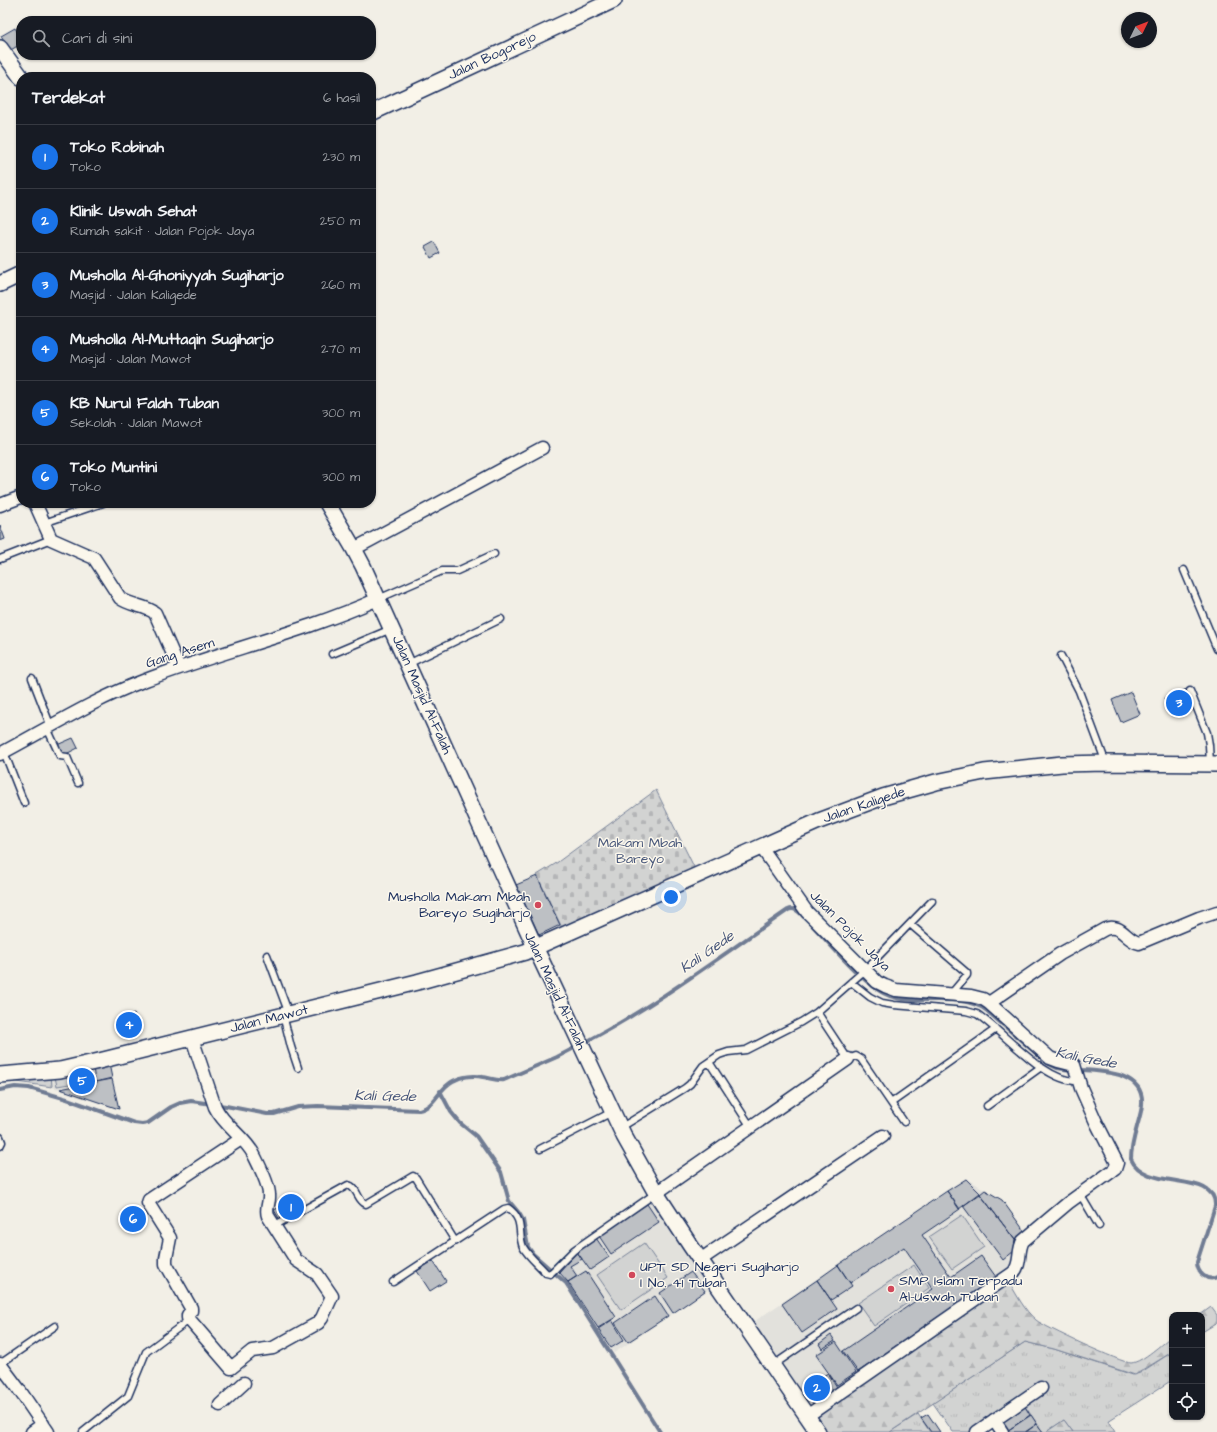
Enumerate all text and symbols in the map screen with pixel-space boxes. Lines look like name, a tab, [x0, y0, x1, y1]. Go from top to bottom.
north arrow	[1121, 12, 1157, 48]
search box	[16, 16, 376, 60]
icon: search	[30, 27, 52, 49]
street label: Jalan Bogorejo	[445, 27, 539, 85]
text: Cari di sini	[62, 28, 132, 49]
text: Terdekat	[32, 86, 105, 110]
text: 6 hasil	[323, 89, 360, 107]
text: Toko Robinah	[70, 137, 164, 158]
text: 1	[44, 148, 46, 166]
text: 230 m	[322, 148, 360, 166]
text: Toko	[70, 158, 101, 176]
text: Klinik Uswah Sehat	[70, 201, 197, 222]
text: 2	[41, 212, 49, 230]
text: 250 m	[320, 212, 360, 230]
text: Rumah sakit · Jalan Pojok Jaya	[70, 222, 254, 240]
text: Musholla Al-Ghoniyyah Sugiharjo	[70, 265, 284, 286]
text: 3	[42, 276, 48, 294]
text: 260 m	[321, 276, 360, 294]
text: Masjid · Jalan Kaligede	[70, 286, 197, 304]
text: Musholla Al-Muttaqin Sugiharjo	[70, 329, 273, 350]
text: 4	[41, 340, 49, 358]
text: 270 m	[321, 340, 360, 358]
text: Masjid · Jalan Mawot	[70, 350, 191, 368]
text: KB Nurul Falah Tuban	[70, 393, 219, 414]
text: 5	[40, 404, 50, 422]
text: 300 m	[322, 404, 360, 422]
text: Sekolah · Jalan Mawot	[70, 414, 202, 432]
text: Toko Muntini	[70, 457, 157, 478]
text: 6	[41, 468, 49, 486]
text: 300 m	[322, 468, 360, 486]
text: Toko	[70, 478, 101, 496]
street label: Gang Asem	[143, 632, 217, 673]
street label: Jalan Masjid Al-Falah	[387, 632, 457, 758]
pin: 3	[1166, 688, 1192, 718]
street label: Jalan Kaligede	[820, 781, 908, 828]
park label: Makam Mbah Bareyo	[598, 833, 682, 869]
street label: Jalan Pojok Jaya	[805, 886, 895, 976]
place label: Musholla Makam Mbah Bareyo Sugiharjo	[388, 887, 530, 923]
your location	[661, 887, 681, 907]
marker: Musholla Makam Mbah Bareyo Sugiharjo	[533, 900, 543, 910]
water label: Kali Gede	[676, 925, 739, 978]
street label: Jalan Masjid Al-Falah	[519, 929, 591, 1053]
street label: Jalan Mawot	[228, 1000, 311, 1038]
pin: 4	[116, 1010, 142, 1040]
water label: Kali Gede	[1054, 1042, 1119, 1074]
pin: 5	[69, 1066, 95, 1096]
water label: Kali Gede	[354, 1085, 417, 1107]
pin: 1	[278, 1192, 304, 1222]
pin: 6	[120, 1204, 146, 1234]
place label: UPT SD Negeri Sugiharjo I No. 41 Tuban	[640, 1257, 799, 1293]
marker: UPT SD Negeri Sugiharjo I No. 41 Tuban	[627, 1270, 637, 1280]
place label: SMP Islam Terpadu Al-Uswah Tuban	[899, 1271, 1022, 1307]
marker: SMP Islam Terpadu Al-Uswah Tuban	[886, 1284, 896, 1294]
map controls	[1169, 1312, 1205, 1420]
button: +	[1169, 1312, 1205, 1348]
button: −	[1169, 1348, 1205, 1384]
pin: 2	[804, 1373, 830, 1403]
button: locate	[1169, 1384, 1205, 1420]

